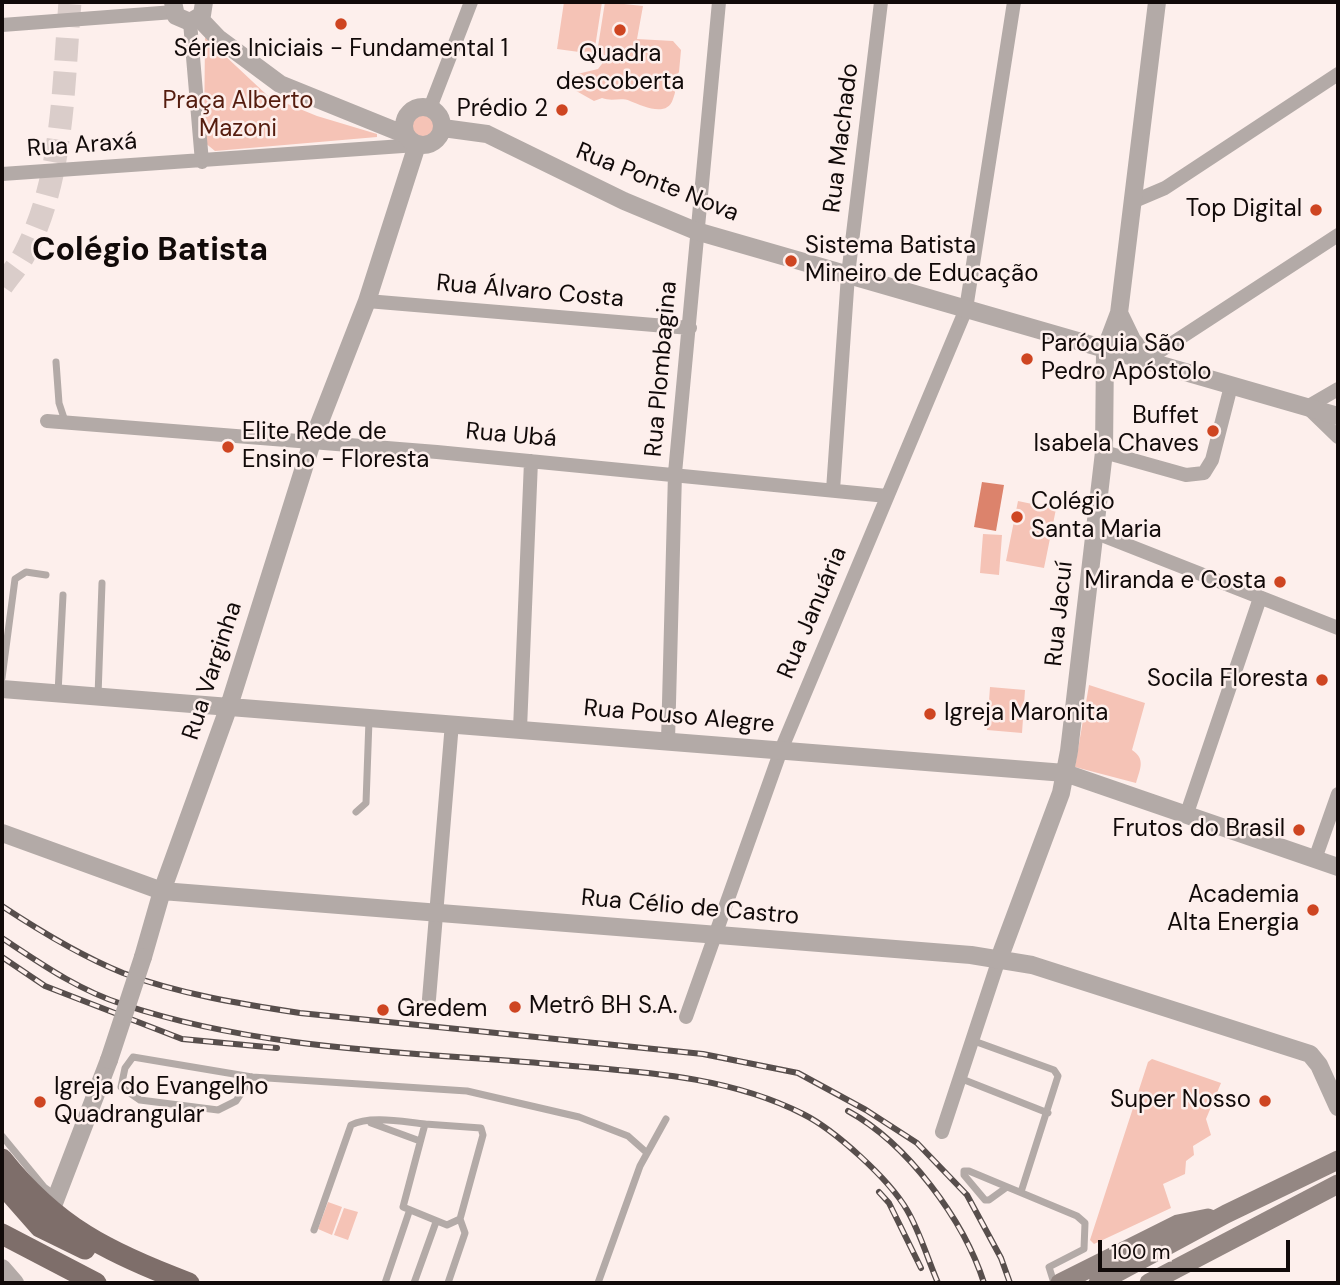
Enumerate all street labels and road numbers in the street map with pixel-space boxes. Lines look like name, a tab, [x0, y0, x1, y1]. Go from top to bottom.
street label: Rua Machado	[819, 62, 865, 214]
street label: Rua Araxá	[26, 128, 138, 164]
street label: Rua Ponte Nova	[571, 137, 743, 229]
street label: Rua Álvaro Costa	[435, 269, 625, 315]
street label: Rua Plombagina	[640, 280, 684, 458]
street label: Rua Ubá	[464, 418, 558, 454]
street label: Rua Januária	[772, 543, 854, 683]
street label: Rua Jacuí	[1040, 560, 1080, 668]
street label: Rua Varginha	[177, 598, 249, 744]
street label: Rua Pouso Alegre	[582, 694, 776, 740]
street label: Rua Célio de Castro	[580, 884, 800, 932]

